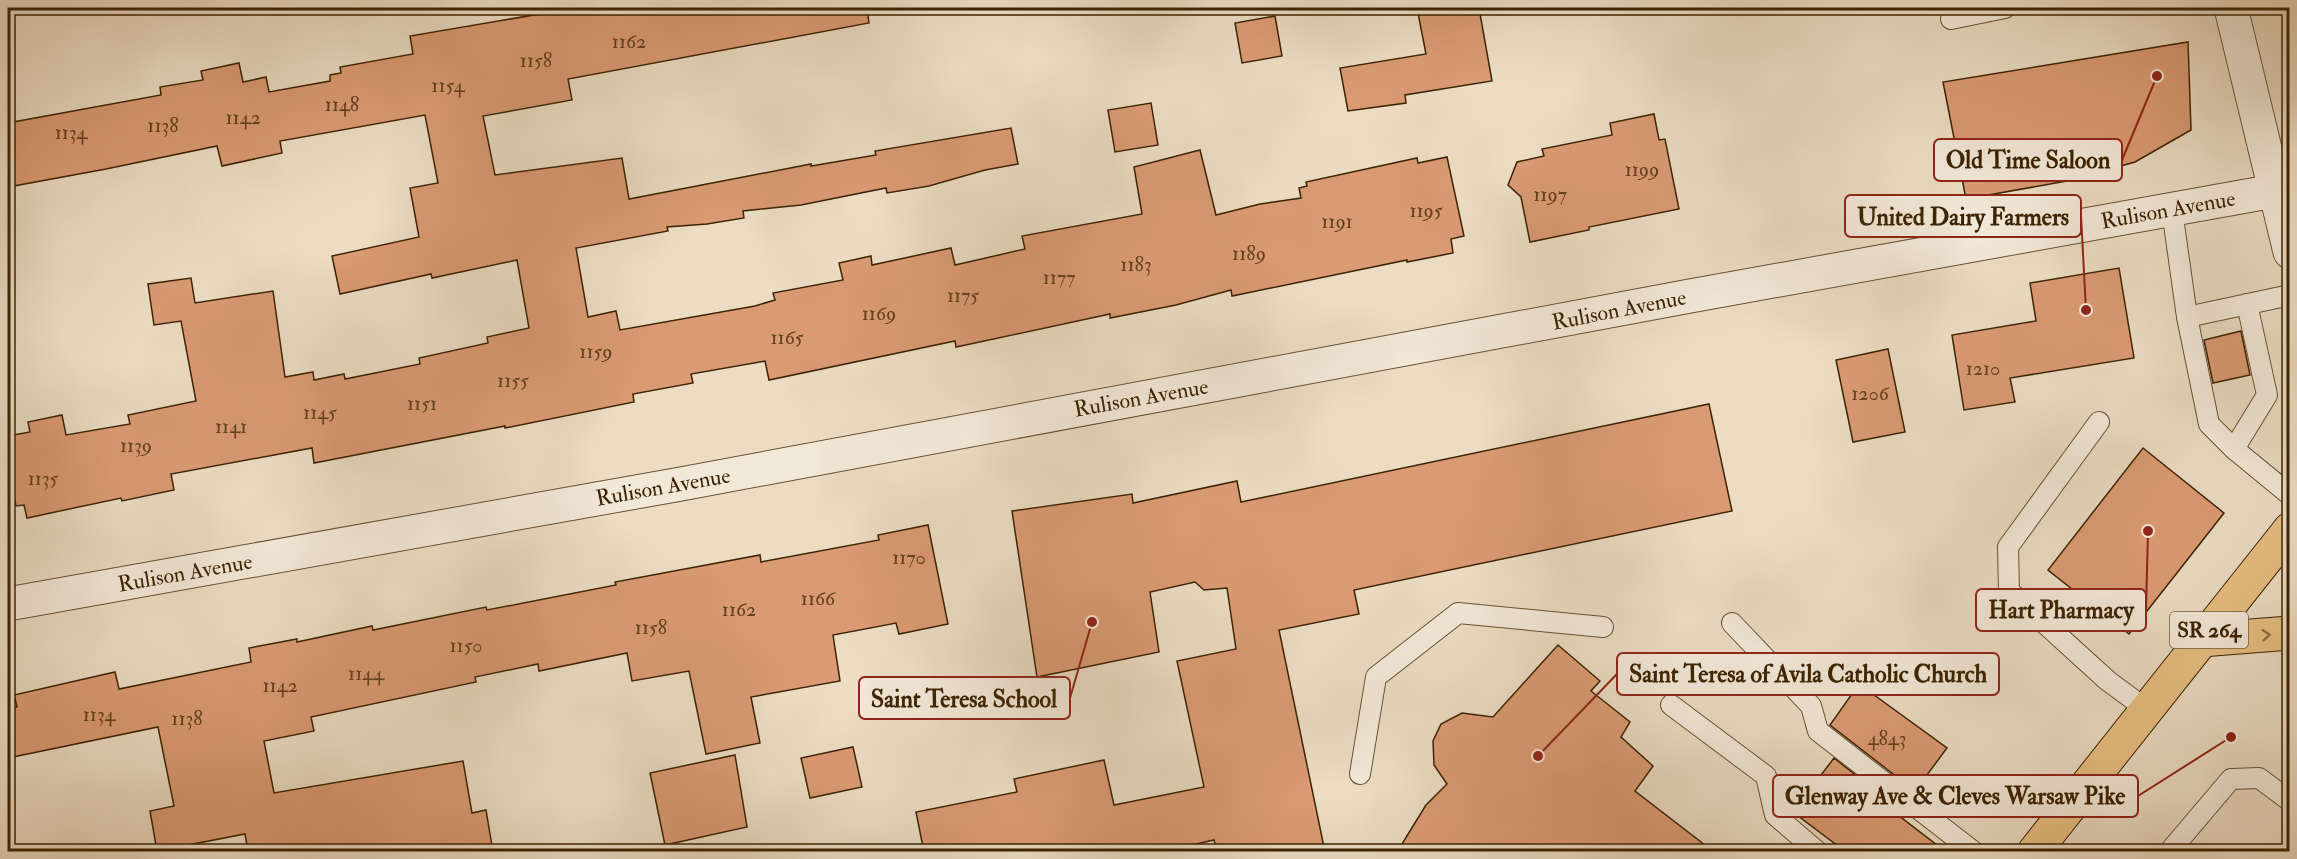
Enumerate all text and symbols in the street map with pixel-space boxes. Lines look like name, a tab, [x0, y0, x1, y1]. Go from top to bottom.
house number: 1162	[612, 29, 646, 54]
house number: 1158	[520, 48, 552, 73]
house number: 1154	[431, 73, 466, 98]
house number: 1148	[325, 92, 359, 117]
house number: 1142	[225, 105, 261, 130]
house number: 1138	[147, 113, 179, 138]
house number: 1134	[55, 120, 89, 145]
callout: Old Time Saloon	[1934, 139, 2122, 181]
text: Old Time Saloon	[1946, 145, 2111, 176]
house number: 1199	[1625, 157, 1659, 182]
house number: 1197	[1533, 182, 1567, 207]
street label: Rulison Avenue	[2099, 184, 2237, 236]
callout: United Dairy Farmers	[1845, 195, 2081, 237]
house number: 1195	[1409, 198, 1443, 223]
text: United Dairy Farmers	[1857, 202, 2069, 233]
house number: 1191	[1321, 209, 1353, 234]
house number: 1189	[1232, 241, 1266, 266]
house number: 1183	[1120, 252, 1152, 277]
house number: 1177	[1043, 265, 1075, 290]
house number: 1175	[947, 283, 979, 308]
street label: Rulison Avenue	[1549, 283, 1689, 337]
house number: 1169	[862, 301, 896, 326]
house number: 1165	[770, 325, 804, 350]
house number: 1159	[579, 339, 613, 364]
house number: 1210	[1966, 356, 2000, 381]
house number: 1155	[497, 368, 529, 393]
street label: Rulison Avenue	[1072, 372, 1210, 424]
house number: 1206	[1851, 381, 1890, 406]
house number: 1151	[407, 391, 437, 416]
house number: 1145	[303, 400, 337, 425]
house number: 1141	[215, 414, 247, 439]
house number: 1139	[120, 433, 152, 458]
street label: Rulison Avenue	[594, 461, 732, 513]
house number: 1135	[28, 466, 59, 491]
house number: 1170	[892, 545, 926, 570]
street label: Rulison Avenue	[116, 547, 254, 599]
house number: 1166	[801, 586, 836, 611]
callout: Hart Pharmacy	[1976, 589, 2146, 631]
text: Hart Pharmacy	[1988, 595, 2135, 626]
house number: 1162	[722, 597, 756, 622]
road number: SR 264	[2170, 612, 2248, 648]
house number: 1158	[635, 615, 667, 640]
one-way arrow	[2262, 628, 2271, 641]
house number: 1150	[449, 633, 483, 658]
callout: Saint Teresa of Avila Catholic Church	[1617, 653, 1999, 695]
text: Saint Teresa of Avila Catholic Church	[1629, 659, 1988, 690]
house number: 1144	[348, 661, 385, 686]
house number: 1142	[262, 673, 298, 698]
callout: Saint Teresa School	[859, 677, 1070, 719]
text: Saint Teresa School	[871, 684, 1058, 715]
house number: 1134	[83, 702, 117, 727]
house number: 1138	[171, 706, 203, 731]
house number: 4843	[1868, 726, 1906, 751]
callout: Glenway Ave & Cleves Warsaw Pike	[1773, 775, 2138, 817]
text: Glenway Ave & Cleves Warsaw Pike	[1785, 781, 2125, 812]

